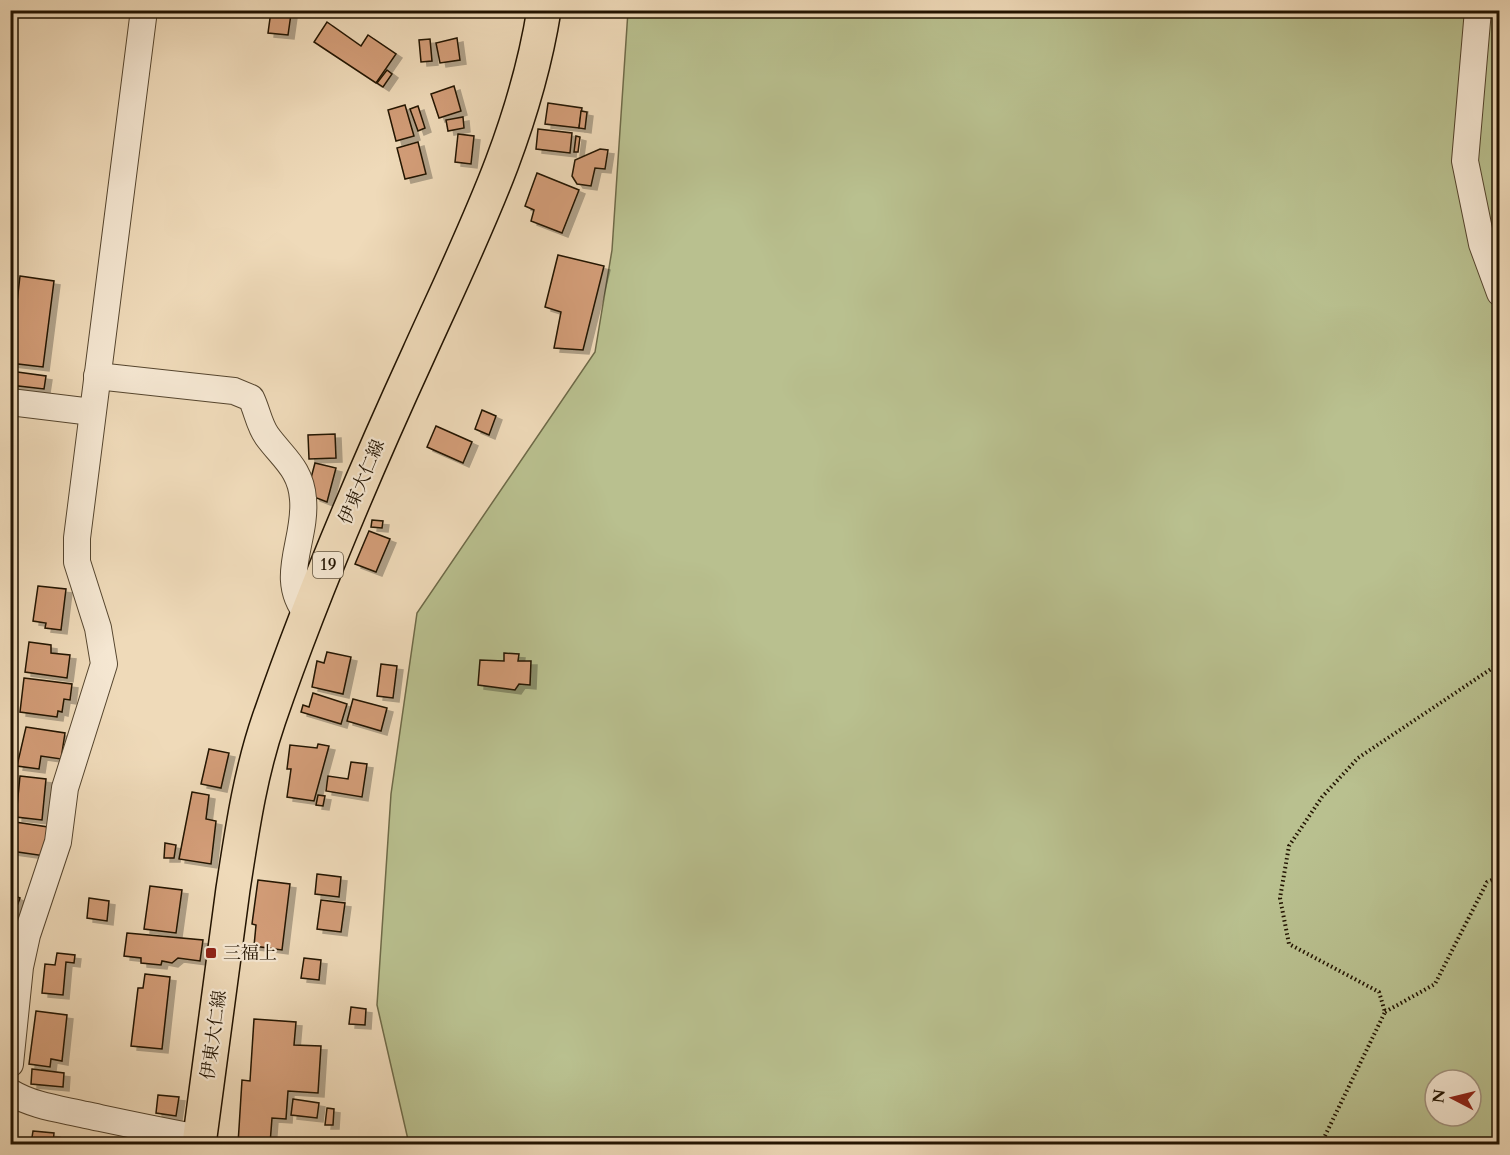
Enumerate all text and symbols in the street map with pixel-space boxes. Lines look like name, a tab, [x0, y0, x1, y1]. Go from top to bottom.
street label: 伊東大仁線	[333, 436, 391, 528]
road number: 19	[313, 552, 343, 578]
place label: 三福上	[223, 941, 277, 966]
marker: 三福上	[204, 946, 218, 960]
street label: 伊東大仁線	[195, 989, 233, 1081]
north arrow	[1423, 1068, 1483, 1128]
text: N	[1427, 1088, 1451, 1105]

